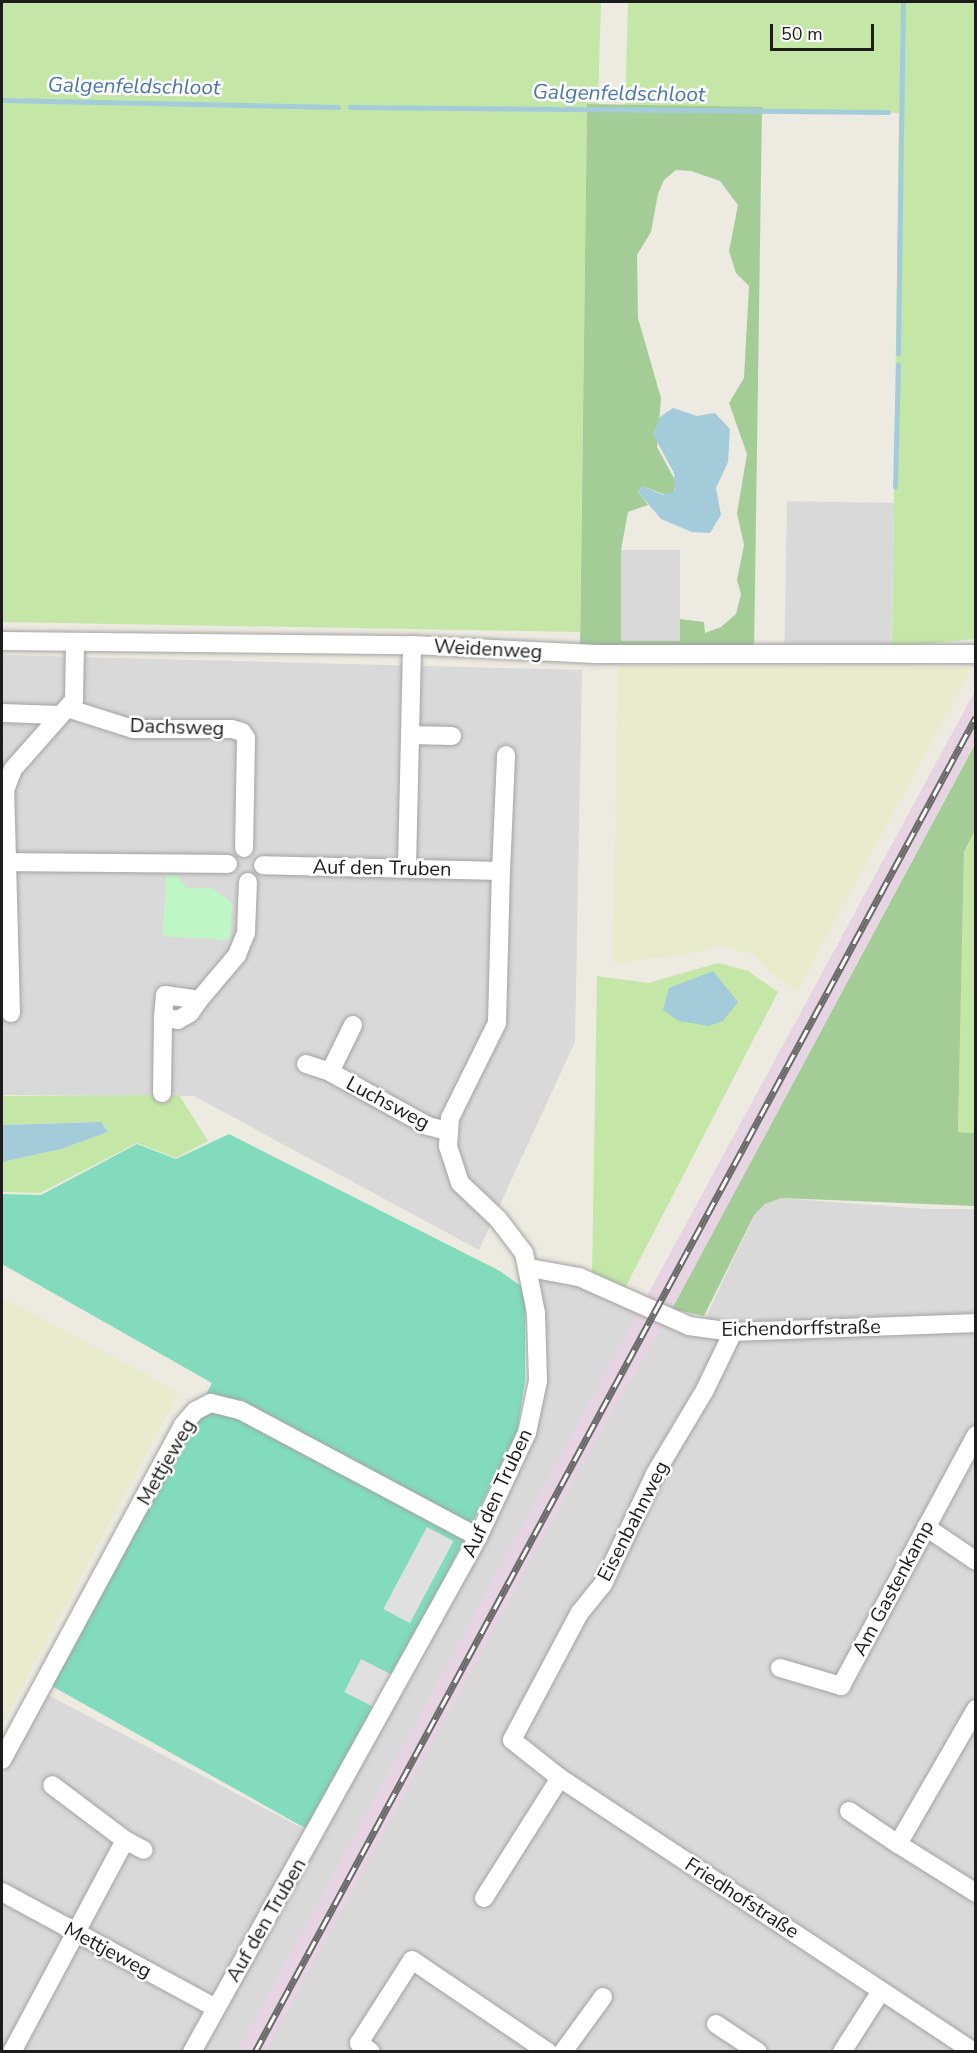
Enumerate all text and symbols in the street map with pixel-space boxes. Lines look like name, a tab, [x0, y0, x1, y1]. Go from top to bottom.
scale bar	[773, 12, 876, 50]
text: 50 m	[781, 22, 823, 46]
water label: Galgenfeldschloot	[48, 72, 220, 100]
water label: Galgenfeldschloot	[533, 79, 705, 107]
street label: Weidenweg	[433, 634, 543, 664]
street label: Dachsweg	[129, 713, 225, 741]
street label: Auf den Truben	[312, 855, 452, 881]
street label: Luchsweg	[342, 1071, 434, 1135]
street label: Eichendorffstraße	[721, 1315, 881, 1341]
street label: Mettjeweg	[132, 1415, 200, 1509]
street label: Auf den Truben	[457, 1425, 537, 1561]
street label: Eisenbahnweg	[592, 1457, 674, 1585]
street label: Am Gastenkamp	[847, 1516, 939, 1660]
street label: Friedhofstraße	[681, 1852, 803, 1944]
street label: Auf den Truben	[221, 1854, 311, 1986]
street label: Mettjeweg	[60, 1917, 156, 1983]

